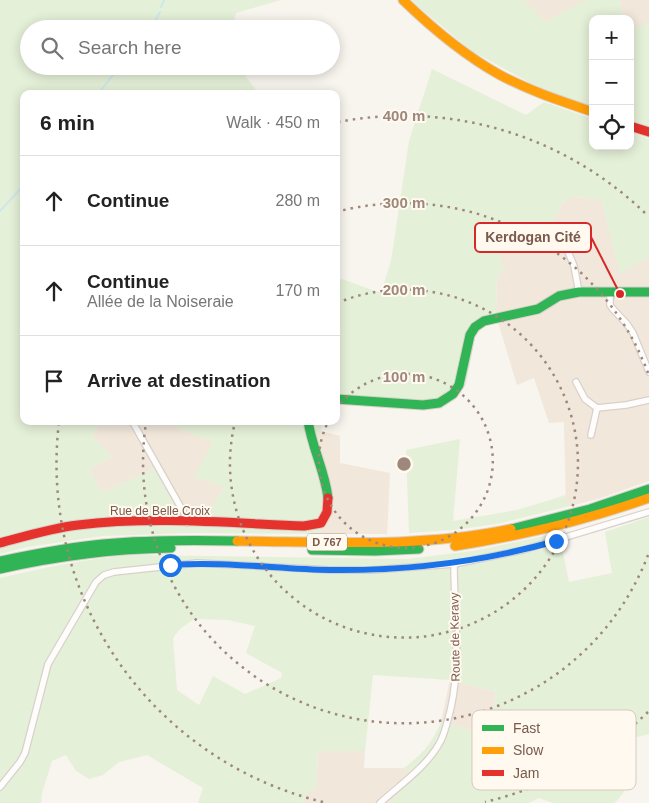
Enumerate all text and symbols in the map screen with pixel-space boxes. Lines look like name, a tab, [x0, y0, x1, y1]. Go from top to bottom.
map controls	[589, 15, 634, 150]
button: +	[589, 15, 634, 60]
search box	[20, 20, 340, 75]
icon: search	[38, 34, 66, 62]
text: Search here	[78, 37, 182, 58]
button: −	[589, 60, 634, 105]
button: locate	[589, 105, 634, 150]
text: 400 m	[383, 107, 425, 124]
text: 6 min	[40, 111, 95, 134]
text: Walk · 450 m	[226, 114, 320, 131]
icon: ahead	[40, 187, 68, 215]
text: Continue	[87, 190, 169, 211]
text: 280 m	[276, 192, 320, 209]
text: 300 m	[383, 194, 425, 211]
callout: Kerdogan Cité	[475, 223, 591, 252]
text: Kerdogan Cité	[485, 229, 581, 245]
text: Continue	[87, 271, 169, 292]
icon: ahead	[40, 277, 68, 305]
text: 200 m	[383, 281, 425, 298]
text: 170 m	[276, 282, 320, 299]
text: Allée de la Noiseraie	[87, 293, 234, 310]
icon: arrive	[40, 367, 68, 395]
text: 100 m	[383, 368, 425, 385]
text: Arrive at destination	[87, 370, 271, 391]
centre of rings	[395, 455, 413, 473]
street label: Rue de Belle Croix	[110, 504, 210, 518]
route end	[545, 530, 568, 553]
road number: D 767	[307, 534, 347, 550]
route start	[159, 554, 182, 577]
street label: Route de Keravy	[447, 592, 463, 682]
legend	[472, 710, 636, 790]
text: Fast	[513, 720, 540, 736]
text: Slow	[513, 742, 544, 758]
text: Jam	[513, 765, 539, 781]

